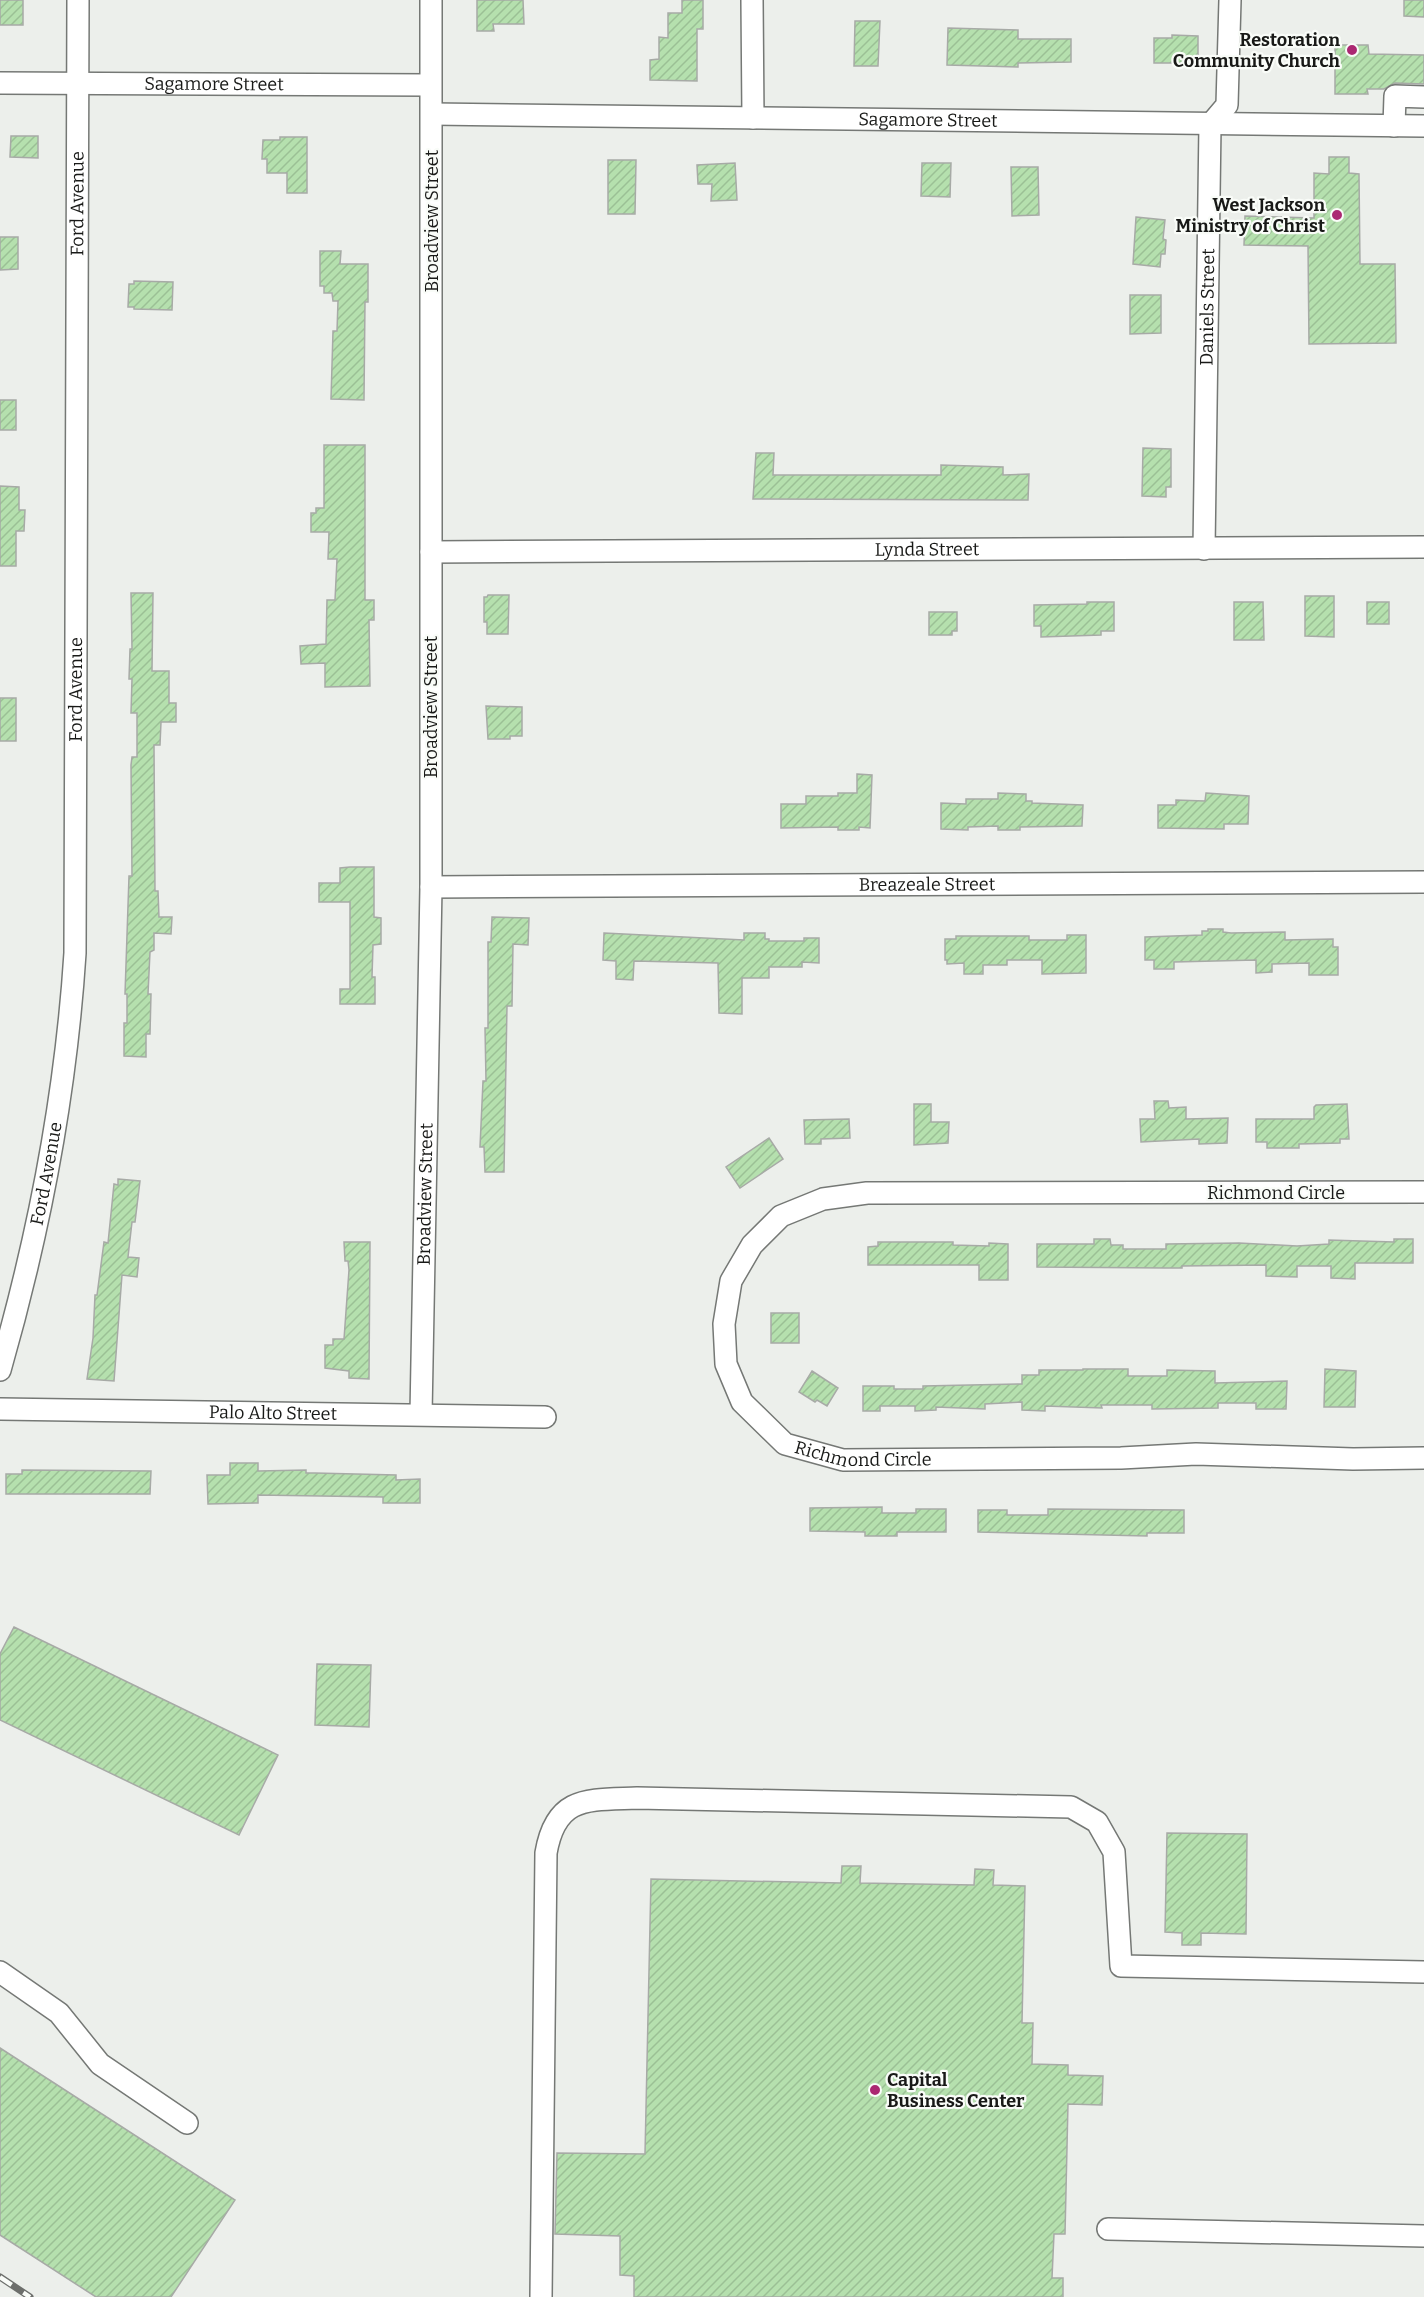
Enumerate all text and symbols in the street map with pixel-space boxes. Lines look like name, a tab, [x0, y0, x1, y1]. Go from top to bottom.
place label: Restoration Community Church	[1173, 29, 1341, 72]
marker: Restoration Community Church	[1345, 43, 1359, 57]
street label: Sagamore Street	[144, 73, 284, 95]
street label: Sagamore Street	[858, 108, 998, 132]
street label: Broadview Street	[421, 149, 443, 292]
street label: Ford Avenue	[66, 151, 89, 256]
place label: West Jackson Ministry of Christ	[1175, 194, 1325, 237]
marker: West Jackson Ministry of Christ	[1330, 208, 1344, 222]
street label: Daniels Street	[1196, 248, 1219, 366]
street label: Lynda Street	[875, 538, 980, 561]
street label: Broadview Street	[420, 635, 442, 778]
street label: Ford Avenue	[65, 637, 87, 742]
street label: Breazeale Street	[859, 873, 996, 896]
street label: Ford Avenue	[26, 1120, 67, 1227]
street label: Broadview Street	[413, 1122, 438, 1266]
street label: Richmond Circle	[1207, 1182, 1345, 1204]
street label: Palo Alto Street	[209, 1401, 338, 1425]
street label: Richmond Circle	[792, 1436, 932, 1472]
place label: Capital Business Center	[887, 2069, 1025, 2112]
marker: Capital Business Center	[868, 2083, 882, 2097]

